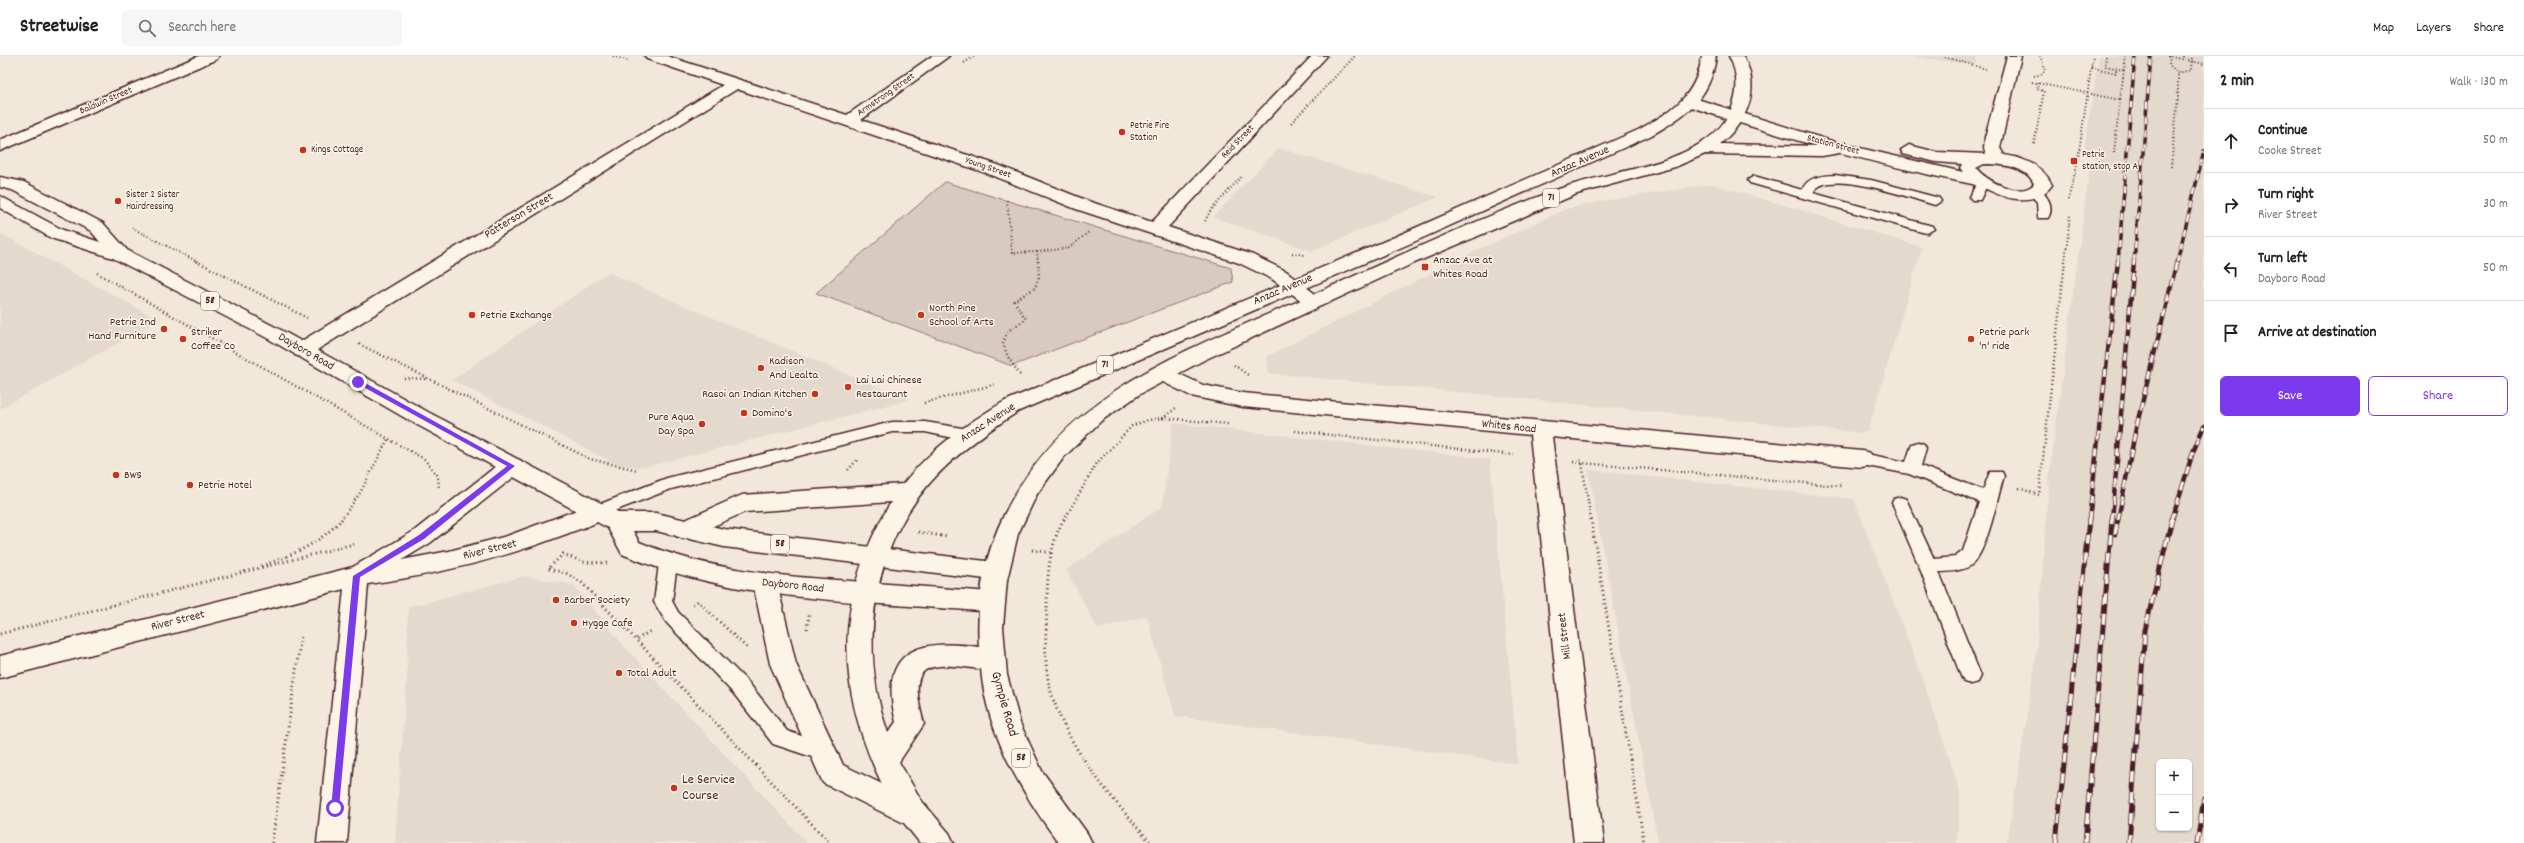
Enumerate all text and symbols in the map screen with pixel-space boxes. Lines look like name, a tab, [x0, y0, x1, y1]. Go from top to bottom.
search box	[122, 10, 402, 46]
text: Streetwise	[20, 14, 98, 41]
icon: search	[136, 17, 158, 39]
text: Search here	[168, 17, 236, 39]
text: Map	[2373, 18, 2394, 38]
text: Layers	[2416, 18, 2451, 38]
text: Share	[2473, 18, 2504, 38]
street label: Armstrong Street	[854, 70, 918, 120]
text: 2 min	[2220, 70, 2254, 94]
text: Walk · 130 m	[2449, 73, 2508, 92]
street label: Baldwin Street	[77, 83, 135, 118]
place label: Petrie Fire Station	[1130, 119, 1170, 145]
text: Continue	[2258, 120, 2307, 142]
street label: Reid Street	[1218, 122, 1258, 162]
marker: Petrie Fire Station	[1117, 127, 1127, 137]
icon: ahead	[2220, 130, 2242, 152]
street label: Station Street	[1805, 131, 1861, 159]
text: 50 m	[2483, 131, 2508, 150]
street label: Anzac Avenue	[1548, 141, 1612, 183]
text: Cooke Street	[2258, 142, 2322, 161]
place label: Kings Cottage	[311, 143, 364, 157]
marker: Kings Cottage	[298, 145, 308, 155]
place label: Petrie station, stop A	[2082, 148, 2139, 174]
street label: Young Street	[963, 154, 1013, 183]
marker: Petrie station, stop A	[2069, 156, 2079, 166]
text: Turn right	[2258, 184, 2314, 206]
place label: Sister 2 Sister Hairdressing	[126, 188, 180, 214]
street label: Patterson Street	[481, 188, 557, 243]
road number: 71	[1543, 189, 1559, 207]
icon: right	[2220, 194, 2242, 216]
text: 30 m	[2483, 195, 2508, 214]
marker: Sister 2 Sister Hairdressing	[113, 196, 123, 206]
text: River Street	[2258, 206, 2317, 225]
text: Turn left	[2258, 248, 2307, 270]
place label: Anzac Ave at Whites Road	[1433, 252, 1493, 283]
icon: left	[2220, 258, 2242, 280]
text: 50 m	[2483, 259, 2508, 278]
marker: Anzac Ave at Whites Road	[1420, 262, 1430, 272]
street label: Anzac Avenue	[1251, 270, 1315, 310]
text: Dayboro Road	[2258, 270, 2325, 289]
road number: 58	[201, 292, 219, 310]
place label: North Pine School of Arts	[929, 300, 994, 331]
place label: Petrie Exchange	[480, 307, 552, 324]
marker: Petrie Exchange	[467, 310, 477, 320]
marker: North Pine School of Arts	[916, 310, 926, 320]
place label: Petrie 2nd Hand Furniture	[88, 314, 156, 345]
icon: arrive	[2220, 322, 2242, 344]
text: Arrive at destination	[2258, 322, 2376, 344]
marker: Petrie 2nd Hand Furniture	[159, 324, 169, 334]
place label: Striker Coffee Co	[191, 324, 235, 355]
place label: Petrie park 'n' ride	[1979, 324, 2029, 355]
street label: Dayboro Road	[275, 329, 337, 375]
marker: Striker Coffee Co	[178, 334, 188, 344]
marker: Petrie park 'n' ride	[1966, 334, 1976, 344]
place label: Kadison And Lealta	[769, 353, 819, 384]
road number: 71	[1097, 356, 1113, 374]
marker: Kadison And Lealta	[756, 363, 766, 373]
place label: Lai Lai Chinese Restaurant	[856, 372, 922, 403]
route end	[349, 373, 367, 391]
button: Save	[2220, 376, 2360, 416]
button: Share	[2368, 376, 2508, 416]
marker: Lai Lai Chinese Restaurant	[843, 382, 853, 392]
place label: Rasoi an Indian Kitchen	[702, 386, 807, 403]
marker: Rasoi an Indian Kitchen	[810, 389, 820, 399]
street label: Anzac Avenue	[957, 399, 1019, 447]
place label: Domino's	[752, 405, 792, 422]
marker: Domino's	[739, 408, 749, 418]
place label: Pure Aqua Day Spa	[648, 409, 694, 440]
street label: Whites Road	[1481, 416, 1537, 438]
marker: Pure Aqua Day Spa	[697, 419, 707, 429]
place label: BWS	[124, 467, 142, 484]
marker: BWS	[111, 470, 121, 480]
place label: Petrie Hotel	[198, 477, 252, 494]
marker: Petrie Hotel	[185, 480, 195, 490]
street label: River Street	[461, 535, 519, 565]
road number: 58	[771, 535, 789, 553]
street label: Dayboro Road	[761, 574, 825, 598]
place label: Barber Society	[564, 592, 631, 609]
marker: Barber Society	[551, 595, 561, 605]
street label: River Street	[149, 606, 207, 636]
street label: Mill Street	[1554, 611, 1576, 660]
place label: Hygge Cafe	[582, 615, 633, 632]
marker: Hygge Cafe	[569, 618, 579, 628]
place label: Total Adult	[627, 665, 677, 682]
marker: Total Adult	[614, 668, 624, 678]
street label: Gympie Road	[985, 669, 1023, 739]
road number: 58	[1012, 749, 1030, 767]
map controls	[2156, 759, 2192, 831]
button: +	[2156, 759, 2192, 795]
place label: Le Service Course	[682, 770, 735, 806]
marker: Le Service Course	[669, 783, 679, 793]
button: −	[2156, 795, 2192, 831]
route start	[326, 799, 344, 817]

